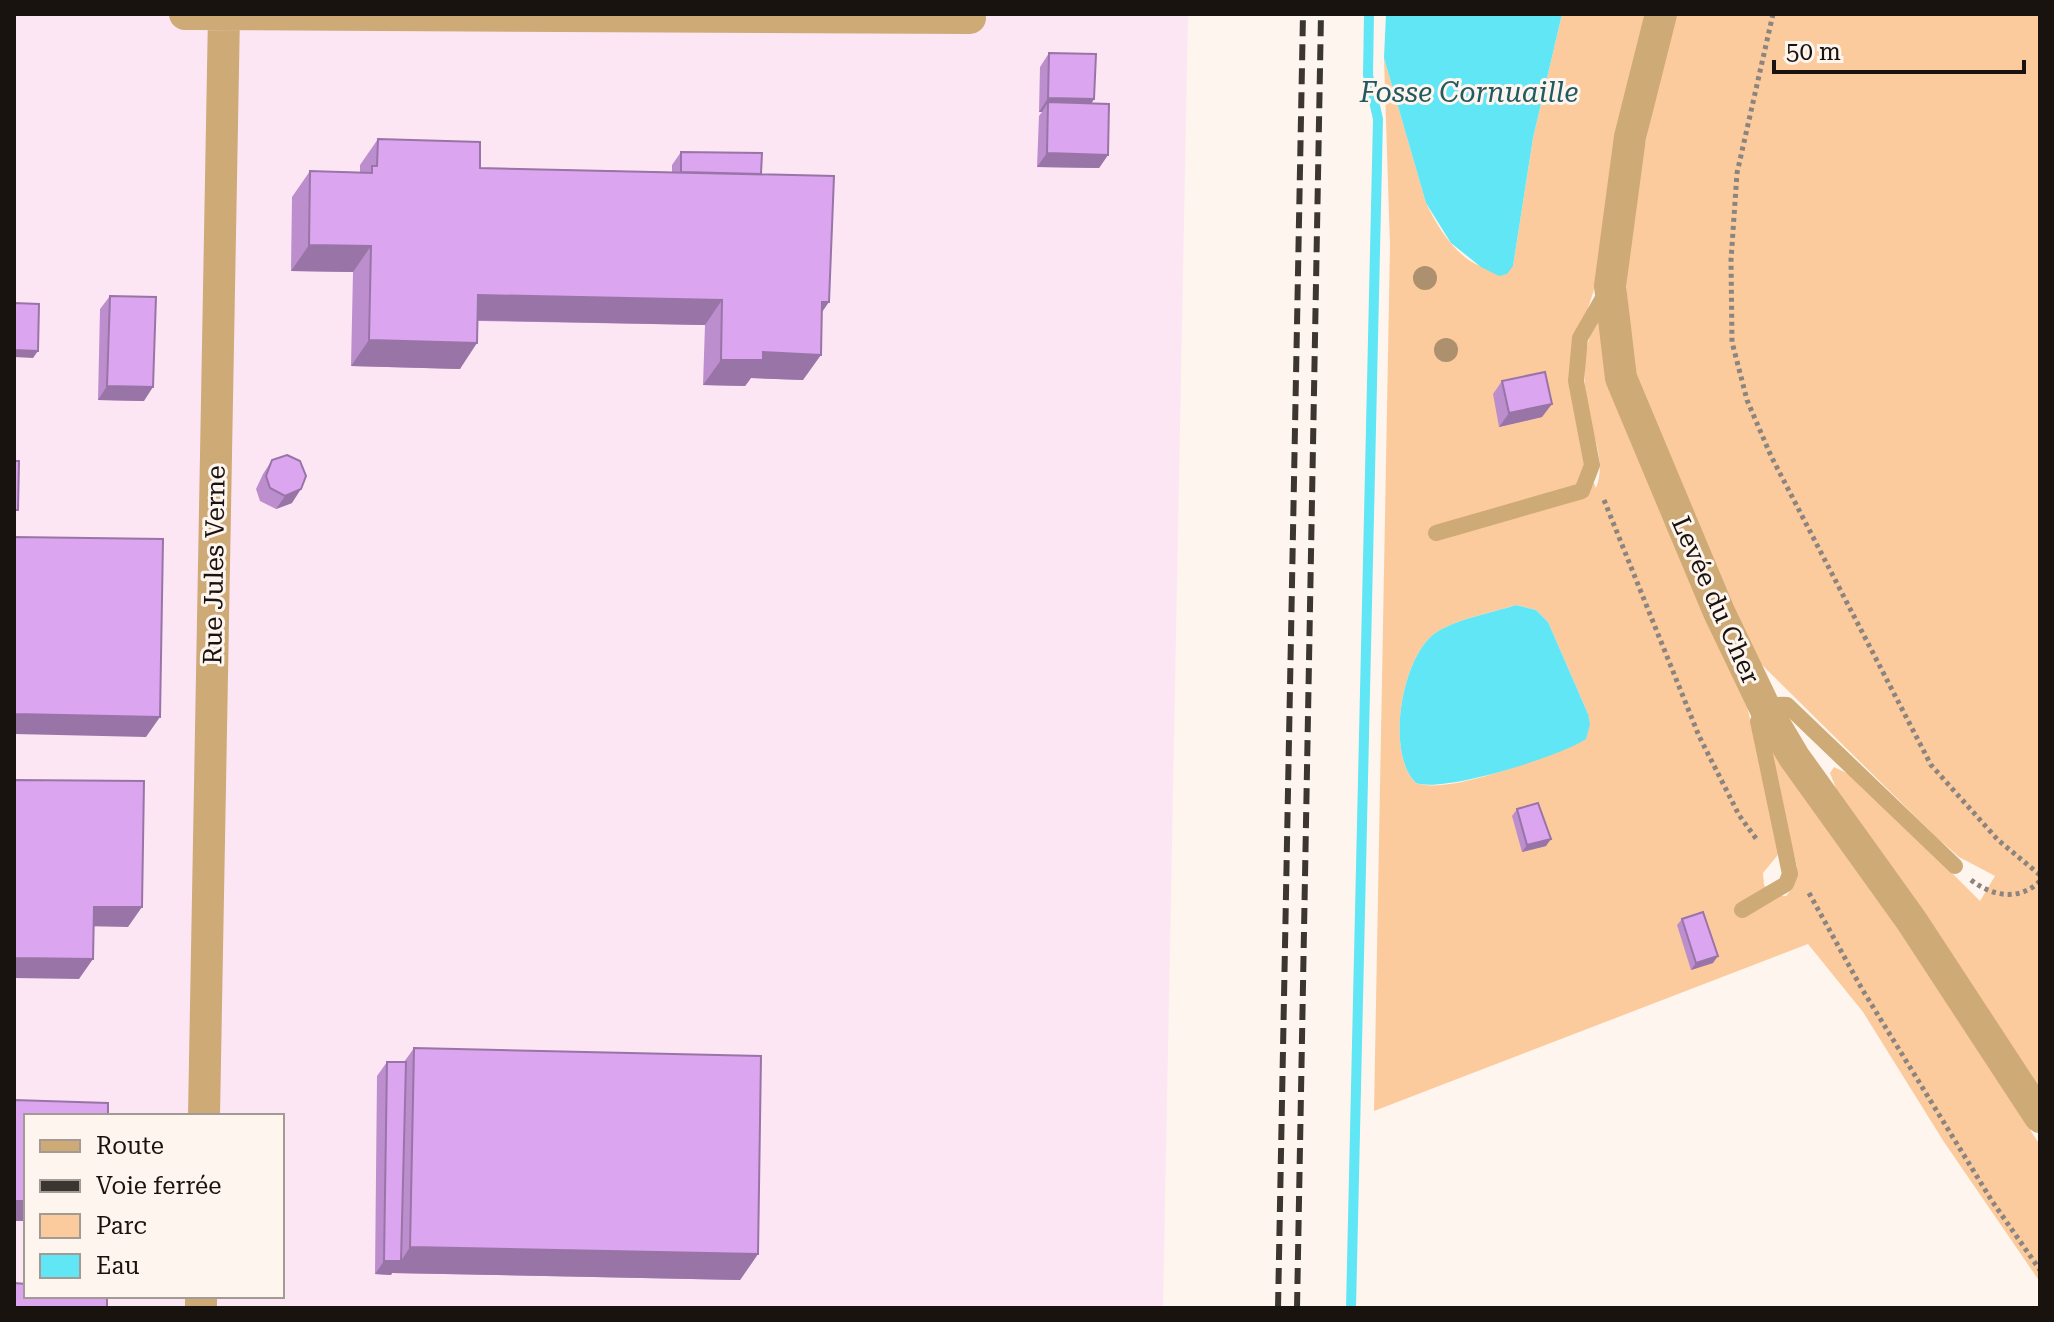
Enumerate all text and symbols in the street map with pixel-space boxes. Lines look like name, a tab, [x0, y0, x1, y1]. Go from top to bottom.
scale bar	[1774, 24, 2024, 74]
text: 50 m	[1786, 38, 1841, 66]
water label: Fosse Cornuaille	[1359, 76, 1578, 109]
street label: Rue Jules Verne	[197, 465, 231, 665]
street label: Levée du Cher	[1666, 512, 1766, 689]
legend	[24, 1114, 284, 1298]
text: Route	[96, 1132, 164, 1160]
text: Voie ferrée	[96, 1172, 222, 1200]
text: Parc	[96, 1212, 147, 1240]
text: Eau	[96, 1252, 139, 1280]

